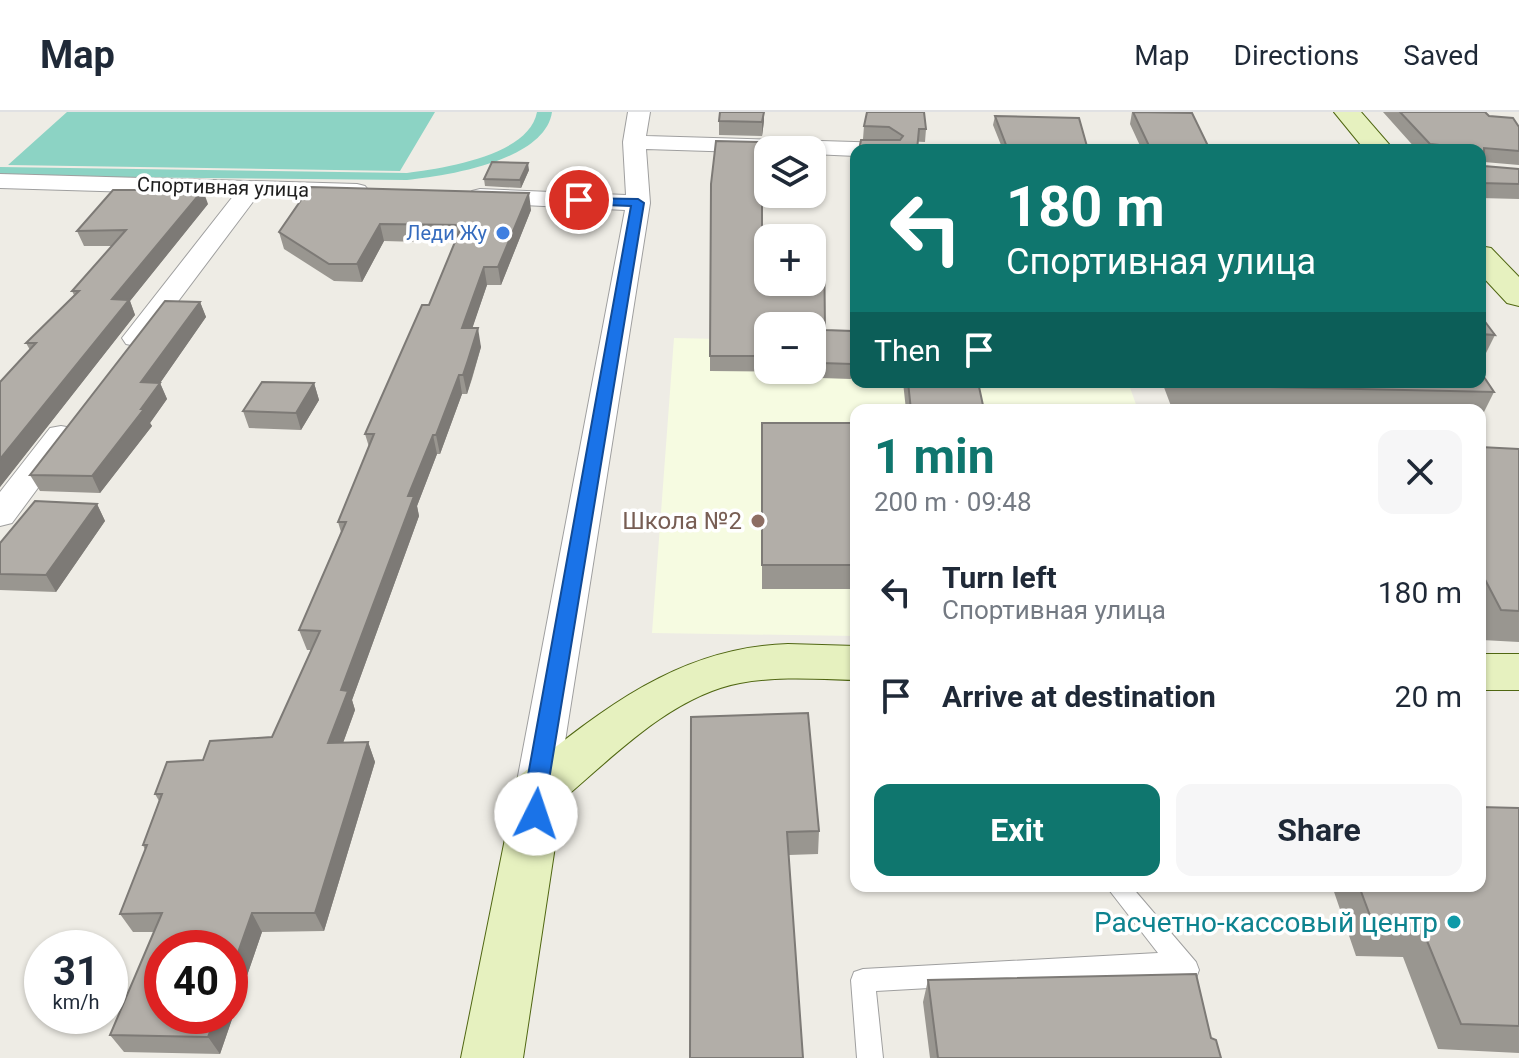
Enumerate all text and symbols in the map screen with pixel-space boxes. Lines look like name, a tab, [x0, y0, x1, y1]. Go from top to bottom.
text: Map	[40, 33, 115, 77]
text: Map	[1134, 39, 1190, 72]
text: Directions	[1234, 39, 1359, 72]
text: Saved	[1403, 39, 1479, 72]
map controls	[754, 136, 826, 384]
button: layers	[754, 136, 826, 208]
pin	[545, 166, 613, 234]
street label: Спортивная улица	[137, 172, 309, 202]
text: 180 m	[1006, 174, 1165, 240]
icon: left	[874, 176, 978, 280]
icon: arrive	[557, 178, 601, 222]
place label: Леди Жу	[406, 221, 488, 245]
marker: Леди Жу	[494, 224, 512, 242]
button: +	[754, 224, 826, 296]
text: Спортивная улица	[1006, 241, 1316, 283]
button: −	[754, 312, 826, 384]
icon: arrive	[957, 328, 1001, 372]
text: Then	[874, 333, 941, 368]
text: 1 min	[874, 428, 995, 485]
button: close	[1378, 430, 1462, 514]
text: 200 m · 09:48	[874, 487, 1032, 517]
place label: Школа №2	[622, 507, 742, 535]
marker: Школа №2	[749, 512, 767, 530]
text: Turn left	[942, 560, 1057, 595]
icon: left	[874, 570, 918, 614]
text: 180 m	[1378, 575, 1462, 610]
text: Спортивная улица	[942, 595, 1166, 625]
icon: arrive	[874, 674, 918, 718]
text: Arrive at destination	[942, 679, 1216, 714]
text: 20 m	[1395, 679, 1462, 714]
position arrow	[494, 772, 578, 856]
button: Exit	[874, 784, 1160, 876]
button: Share	[1176, 784, 1462, 876]
place label: Расчетно-кассовый центр	[1094, 906, 1438, 939]
marker: Расчетно-кассовый центр	[1445, 913, 1463, 931]
speed limit sign: 40	[144, 930, 248, 1034]
text: 31	[53, 948, 99, 995]
text: km/h	[53, 990, 99, 1014]

